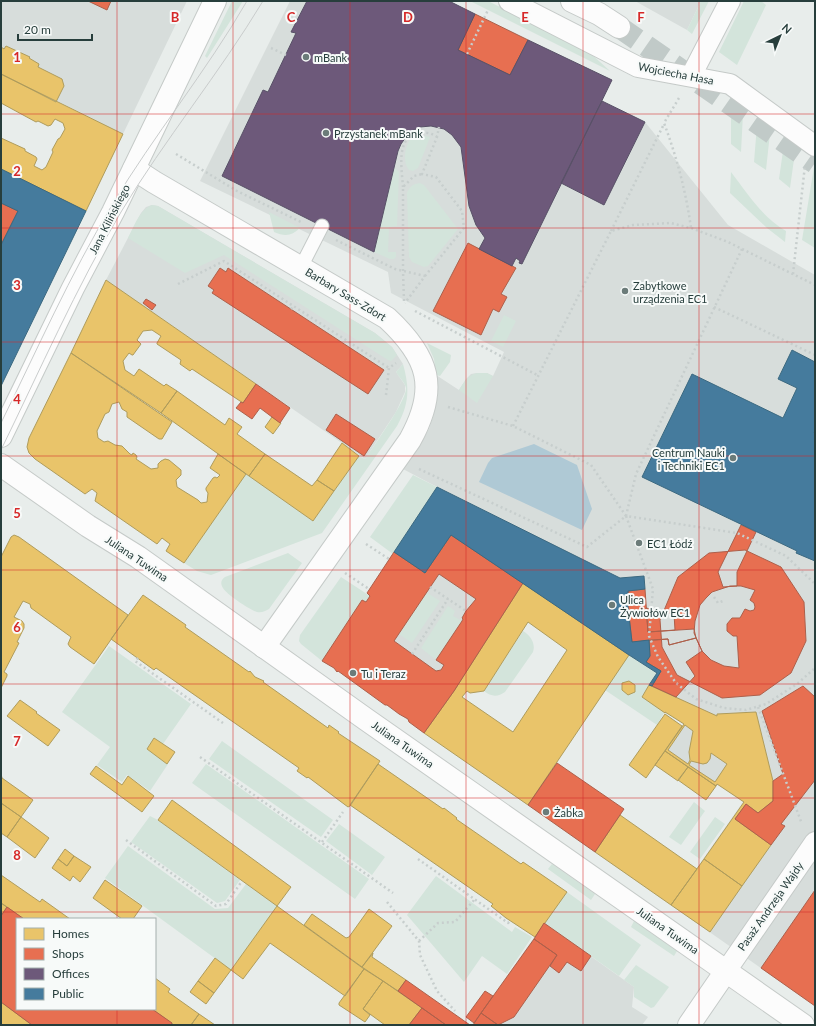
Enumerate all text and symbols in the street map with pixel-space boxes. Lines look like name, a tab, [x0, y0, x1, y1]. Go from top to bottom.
text: B	[171, 9, 180, 25]
text: C	[287, 9, 296, 25]
text: D	[403, 9, 413, 25]
text: E	[521, 9, 529, 25]
text: F	[637, 9, 645, 25]
scale bar	[18, 16, 92, 42]
north arrow	[760, 16, 800, 56]
text: N	[780, 21, 795, 36]
text: 20 m	[24, 22, 51, 37]
text: 1	[13, 49, 21, 65]
place label: mBank	[314, 51, 348, 64]
marker: mBank	[301, 52, 311, 62]
street label: Wojciecha Hasa	[637, 59, 715, 87]
place label: Przystanek mBank	[334, 127, 423, 140]
marker: Przystanek mBank	[321, 128, 331, 138]
text: 2	[13, 163, 21, 179]
street label: Jana Kilińskiego	[86, 182, 132, 256]
street label: Barbary Sass-Zdort	[303, 265, 389, 323]
text: 3	[13, 277, 21, 293]
place label: Zabytkowe urządzenia EC1	[633, 279, 707, 305]
marker: Zabytkowe urządzenia EC1	[620, 286, 630, 296]
text: 4	[13, 391, 21, 407]
place label: Centrum Nauki i Techniki EC1	[652, 446, 725, 472]
marker: Centrum Nauki i Techniki EC1	[728, 453, 738, 463]
text: 5	[13, 505, 21, 521]
street label: Juliana Tuwima	[103, 532, 171, 584]
place label: EC1 Łódź	[647, 537, 692, 550]
marker: EC1 Łódź	[634, 538, 644, 548]
place label: Ulica Żywiołów EC1	[620, 593, 690, 619]
marker: Ulica Żywiołów EC1	[607, 600, 617, 610]
text: 6	[13, 619, 21, 635]
place label: Tu i Teraz	[361, 667, 406, 680]
marker: Tu i Teraz	[348, 668, 358, 678]
street label: Juliana Tuwima	[369, 718, 437, 770]
text: 7	[13, 733, 21, 749]
place label: Żabka	[554, 806, 583, 819]
marker: Żabka	[541, 807, 551, 817]
text: 8	[13, 847, 21, 863]
street label: Pasaż Andrzeja Wajdy	[734, 859, 806, 953]
street label: Juliana Tuwima	[634, 904, 702, 956]
legend	[16, 918, 156, 1010]
text: Homes	[52, 926, 89, 941]
text: Shops	[52, 946, 84, 961]
text: Offices	[52, 966, 89, 981]
text: Public	[52, 986, 84, 1001]

